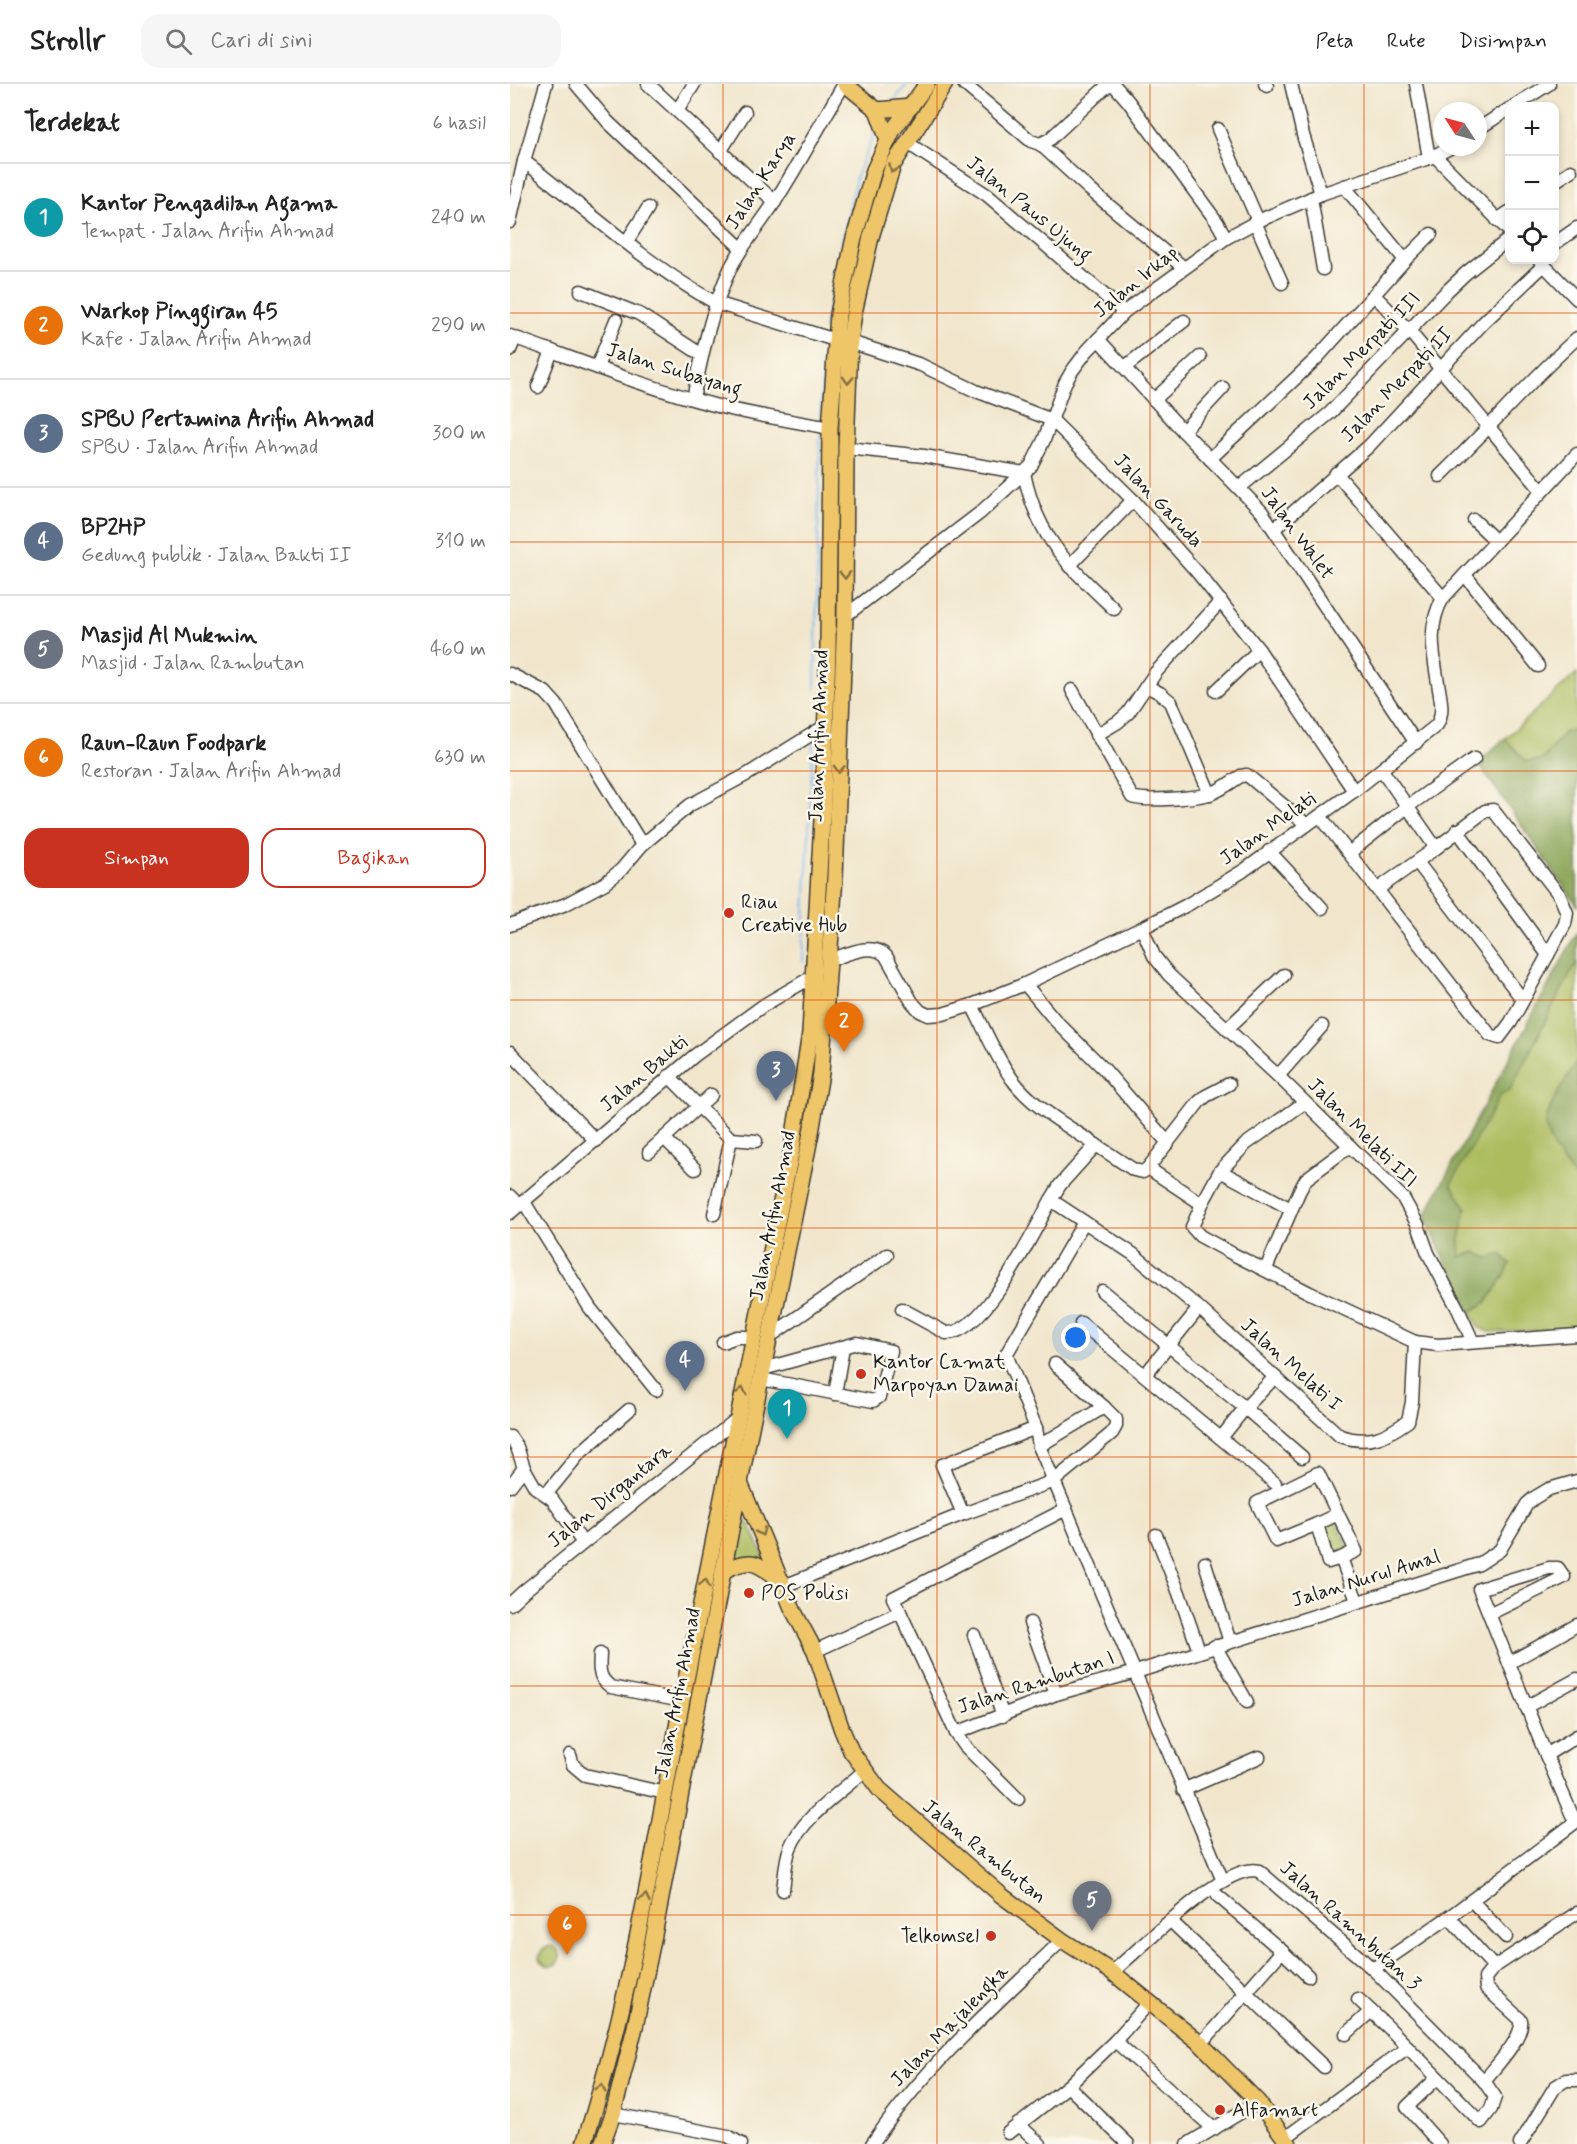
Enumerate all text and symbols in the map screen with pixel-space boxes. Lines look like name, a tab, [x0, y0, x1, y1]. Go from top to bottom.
search box	[141, 14, 561, 68]
text: Strollr	[30, 23, 105, 60]
icon: search	[162, 25, 195, 58]
text: Cari di sini	[210, 27, 313, 55]
text: Peta	[1316, 27, 1354, 55]
text: Rute	[1387, 27, 1426, 55]
text: Disimpan	[1459, 27, 1547, 55]
north arrow	[1433, 102, 1487, 156]
map controls	[1505, 102, 1559, 264]
button: +	[1505, 102, 1559, 156]
text: Terdekat	[24, 106, 120, 140]
text: 6 hasil	[433, 110, 486, 137]
street label: Jalan Karya	[719, 127, 803, 235]
street label: Jalan Paus Ujung	[959, 150, 1097, 270]
button: −	[1505, 156, 1559, 210]
one-way arrow	[888, 163, 900, 174]
text: Kantor Pengadilan Agama	[81, 190, 337, 218]
text: 1	[39, 204, 48, 231]
text: 240 m	[431, 204, 486, 231]
button: locate	[1505, 210, 1559, 264]
text: Tempat · Jalan Arifin Ahmad	[81, 218, 334, 245]
street label: Jalan Irkap	[1088, 240, 1184, 324]
street label: Jalan Merpati III	[1298, 287, 1426, 415]
text: Warkop Pinggiran 45	[81, 298, 277, 326]
text: 2	[39, 312, 48, 339]
text: 290 m	[431, 312, 486, 339]
street label: Jalan Merpati II	[1336, 323, 1458, 447]
text: Kafe · Jalan Arifin Ahmad	[81, 326, 311, 353]
street label: Jalan Subayang	[602, 337, 745, 405]
one-way arrow	[842, 375, 855, 384]
text: SPBU Pertamina Arifin Ahmad	[81, 406, 374, 434]
text: 3	[39, 420, 48, 447]
text: 300 m	[432, 420, 486, 447]
text: SPBU · Jalan Arifin Ahmad	[81, 434, 318, 461]
street label: Jalan Garuda	[1107, 448, 1209, 554]
street label: Jalan Walet	[1254, 481, 1340, 585]
text: BP2HP	[81, 514, 145, 542]
text: 4	[38, 528, 49, 555]
text: 310 m	[435, 528, 486, 555]
text: Gedung publik · Jalan Bakti II	[81, 542, 351, 569]
one-way arrow	[839, 570, 851, 579]
text: Masjid Al Mukmin	[81, 622, 257, 650]
text: 5	[38, 636, 50, 663]
text: 460 m	[430, 636, 486, 663]
street label: Jalan Arifin Ahmad	[802, 649, 836, 823]
text: Masjid · Jalan Rambutan	[81, 650, 305, 677]
text: Raun-Raun Foodpark	[81, 730, 266, 758]
text: 6	[38, 744, 49, 771]
text: 630 m	[434, 744, 486, 771]
text: Restoran · Jalan Arifin Ahmad	[81, 758, 341, 785]
one-way arrow	[832, 765, 845, 774]
street label: Jalan Melati	[1214, 786, 1322, 872]
button: Simpan	[24, 828, 249, 888]
button: Bagikan	[261, 828, 486, 888]
place label: Riau Creative Hub	[741, 889, 847, 939]
marker: Riau Creative Hub	[722, 906, 736, 920]
pin: 2	[824, 1002, 864, 1052]
street label: Jalan Bakti	[595, 1029, 693, 1119]
pin: 3	[756, 1052, 796, 1101]
street label: Jalan Melati III	[1301, 1072, 1423, 1194]
street label: Jalan Arifin Ahmad	[743, 1129, 803, 1303]
street label: Jalan Melati I	[1235, 1312, 1347, 1418]
your location	[1061, 1323, 1090, 1352]
pin: 4	[666, 1342, 705, 1391]
place label: Kantor Camat Marpoyan Damai	[873, 1349, 1018, 1399]
marker: Kantor Camat Marpoyan Damai	[854, 1367, 868, 1381]
one-way arrow	[735, 1387, 748, 1397]
pin: 1	[768, 1390, 806, 1439]
street label: Jalan Dirgantara	[542, 1437, 679, 1555]
one-way arrow	[754, 1526, 766, 1537]
street label: Jalan Nurul Amal	[1289, 1544, 1444, 1614]
one-way arrow	[698, 1578, 711, 1588]
place label: POS Polisi	[761, 1580, 849, 1607]
marker: POS Polisi	[742, 1586, 756, 1600]
street label: Jalan Arifin Ahmad	[648, 1606, 708, 1780]
street label: Jalan Rambutan I	[954, 1645, 1118, 1721]
street label: Jalan Rambutan	[916, 1794, 1052, 1910]
street label: Jalan Ramnbutan 3	[1273, 1855, 1427, 1997]
pin: 5	[1072, 1882, 1112, 1931]
one-way arrow	[638, 1893, 651, 1903]
pin: 6	[548, 1906, 586, 1955]
place label: Telkomsel	[900, 1923, 979, 1950]
marker: Telkomsel	[984, 1929, 998, 1943]
street label: Jalan Majalengka	[885, 1958, 1017, 2094]
one-way arrow	[594, 2083, 606, 2094]
place label: Alfamart	[1232, 2097, 1318, 2124]
marker: Alfamart	[1213, 2103, 1227, 2117]

